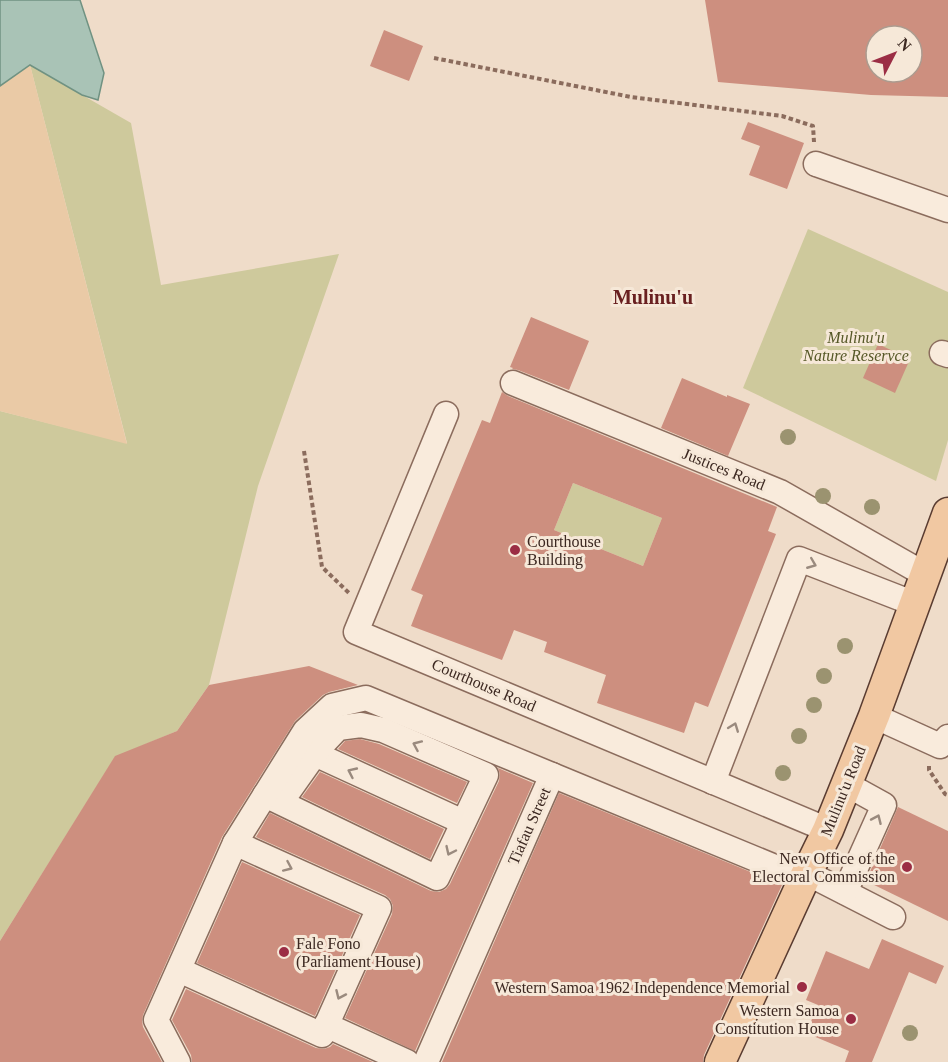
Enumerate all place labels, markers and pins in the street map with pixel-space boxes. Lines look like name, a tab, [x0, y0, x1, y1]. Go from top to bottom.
place label: Courthouse Building	[527, 533, 601, 569]
marker: Courthouse Building	[508, 543, 522, 557]
place label: New Office of the Electoral Commission	[752, 850, 895, 885]
marker: New Office of the Electoral Commission	[900, 860, 914, 874]
place label: Fale Fono (Parliament House)	[296, 935, 421, 971]
marker: Fale Fono (Parliament House)	[277, 945, 291, 959]
place label: Western Samoa 1962 Independence Memorial	[495, 979, 791, 997]
marker: Western Samoa 1962 Independence Memorial	[795, 980, 809, 994]
place label: Western Samoa Constitution House	[715, 1002, 839, 1037]
marker: Western Samoa Constitution House	[844, 1012, 858, 1026]

